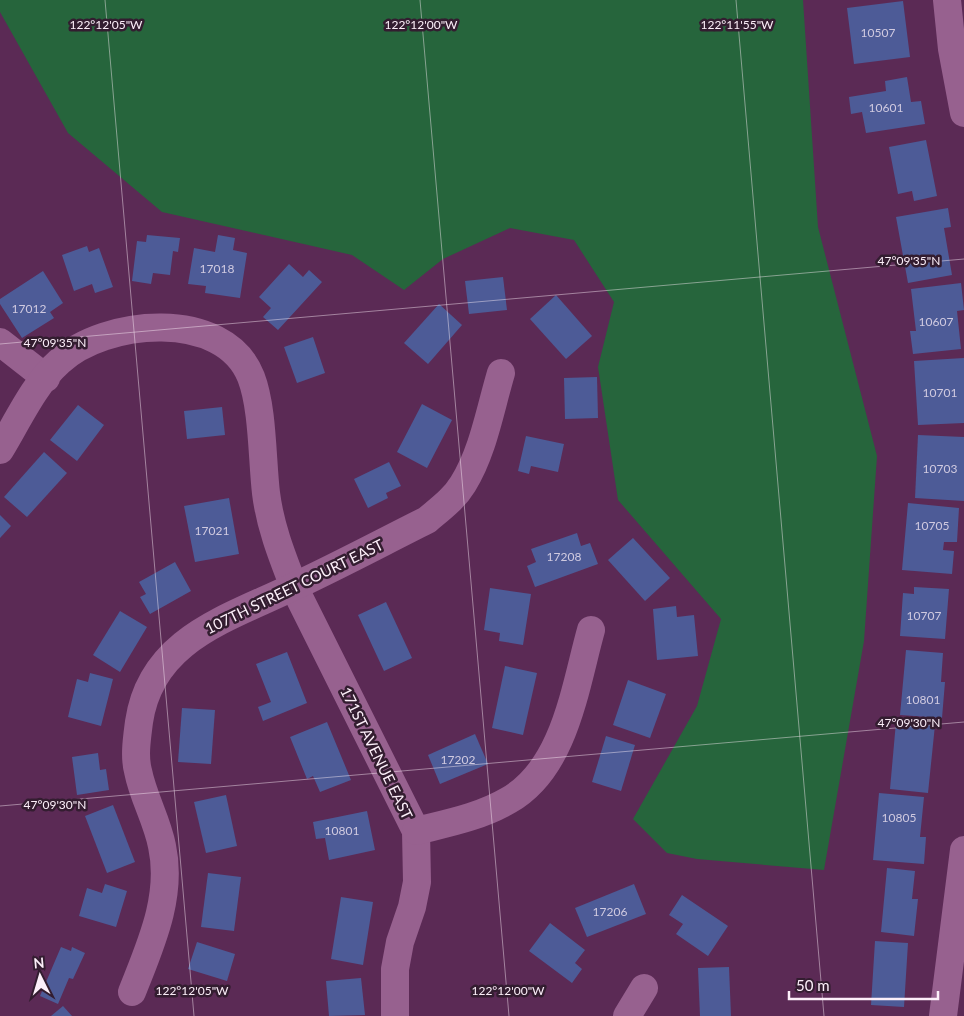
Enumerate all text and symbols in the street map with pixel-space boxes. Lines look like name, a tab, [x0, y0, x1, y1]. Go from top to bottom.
text: 122°12'05"W	[69, 17, 143, 32]
text: 122°12'00"W	[384, 17, 458, 32]
text: 122°11'55"W	[700, 17, 774, 32]
house number: 10507	[861, 25, 895, 40]
house number: 10601	[869, 100, 903, 115]
text: 47°09'35"N	[878, 253, 940, 268]
house number: 17018	[200, 261, 234, 276]
house number: 17012	[12, 301, 46, 316]
house number: 10607	[919, 314, 953, 329]
text: 47°09'35"N	[24, 335, 86, 350]
house number: 10701	[923, 385, 957, 400]
house number: 10703	[923, 461, 957, 476]
house number: 10705	[915, 518, 949, 533]
house number: 17021	[195, 523, 229, 538]
street label: 107TH STREET COURT EAST	[202, 535, 386, 637]
house number: 17208	[547, 549, 581, 564]
house number: 10707	[907, 608, 941, 623]
street label: 171ST AVENUE EAST	[337, 684, 417, 822]
house number: 10801	[906, 692, 940, 707]
text: 47°09'30"N	[878, 715, 940, 730]
house number: 17202	[441, 752, 475, 767]
text: 47°09'30"N	[24, 797, 86, 812]
house number: 10805	[882, 810, 916, 825]
house number: 10801	[325, 823, 359, 838]
house number: 17206	[593, 904, 627, 919]
north arrow	[15, 951, 65, 1001]
text: N	[33, 954, 45, 971]
scale bar	[789, 968, 938, 1000]
text: 50 m	[796, 976, 830, 994]
text: 122°12'05"W	[155, 983, 229, 998]
text: 122°12'00"W	[471, 983, 545, 998]

